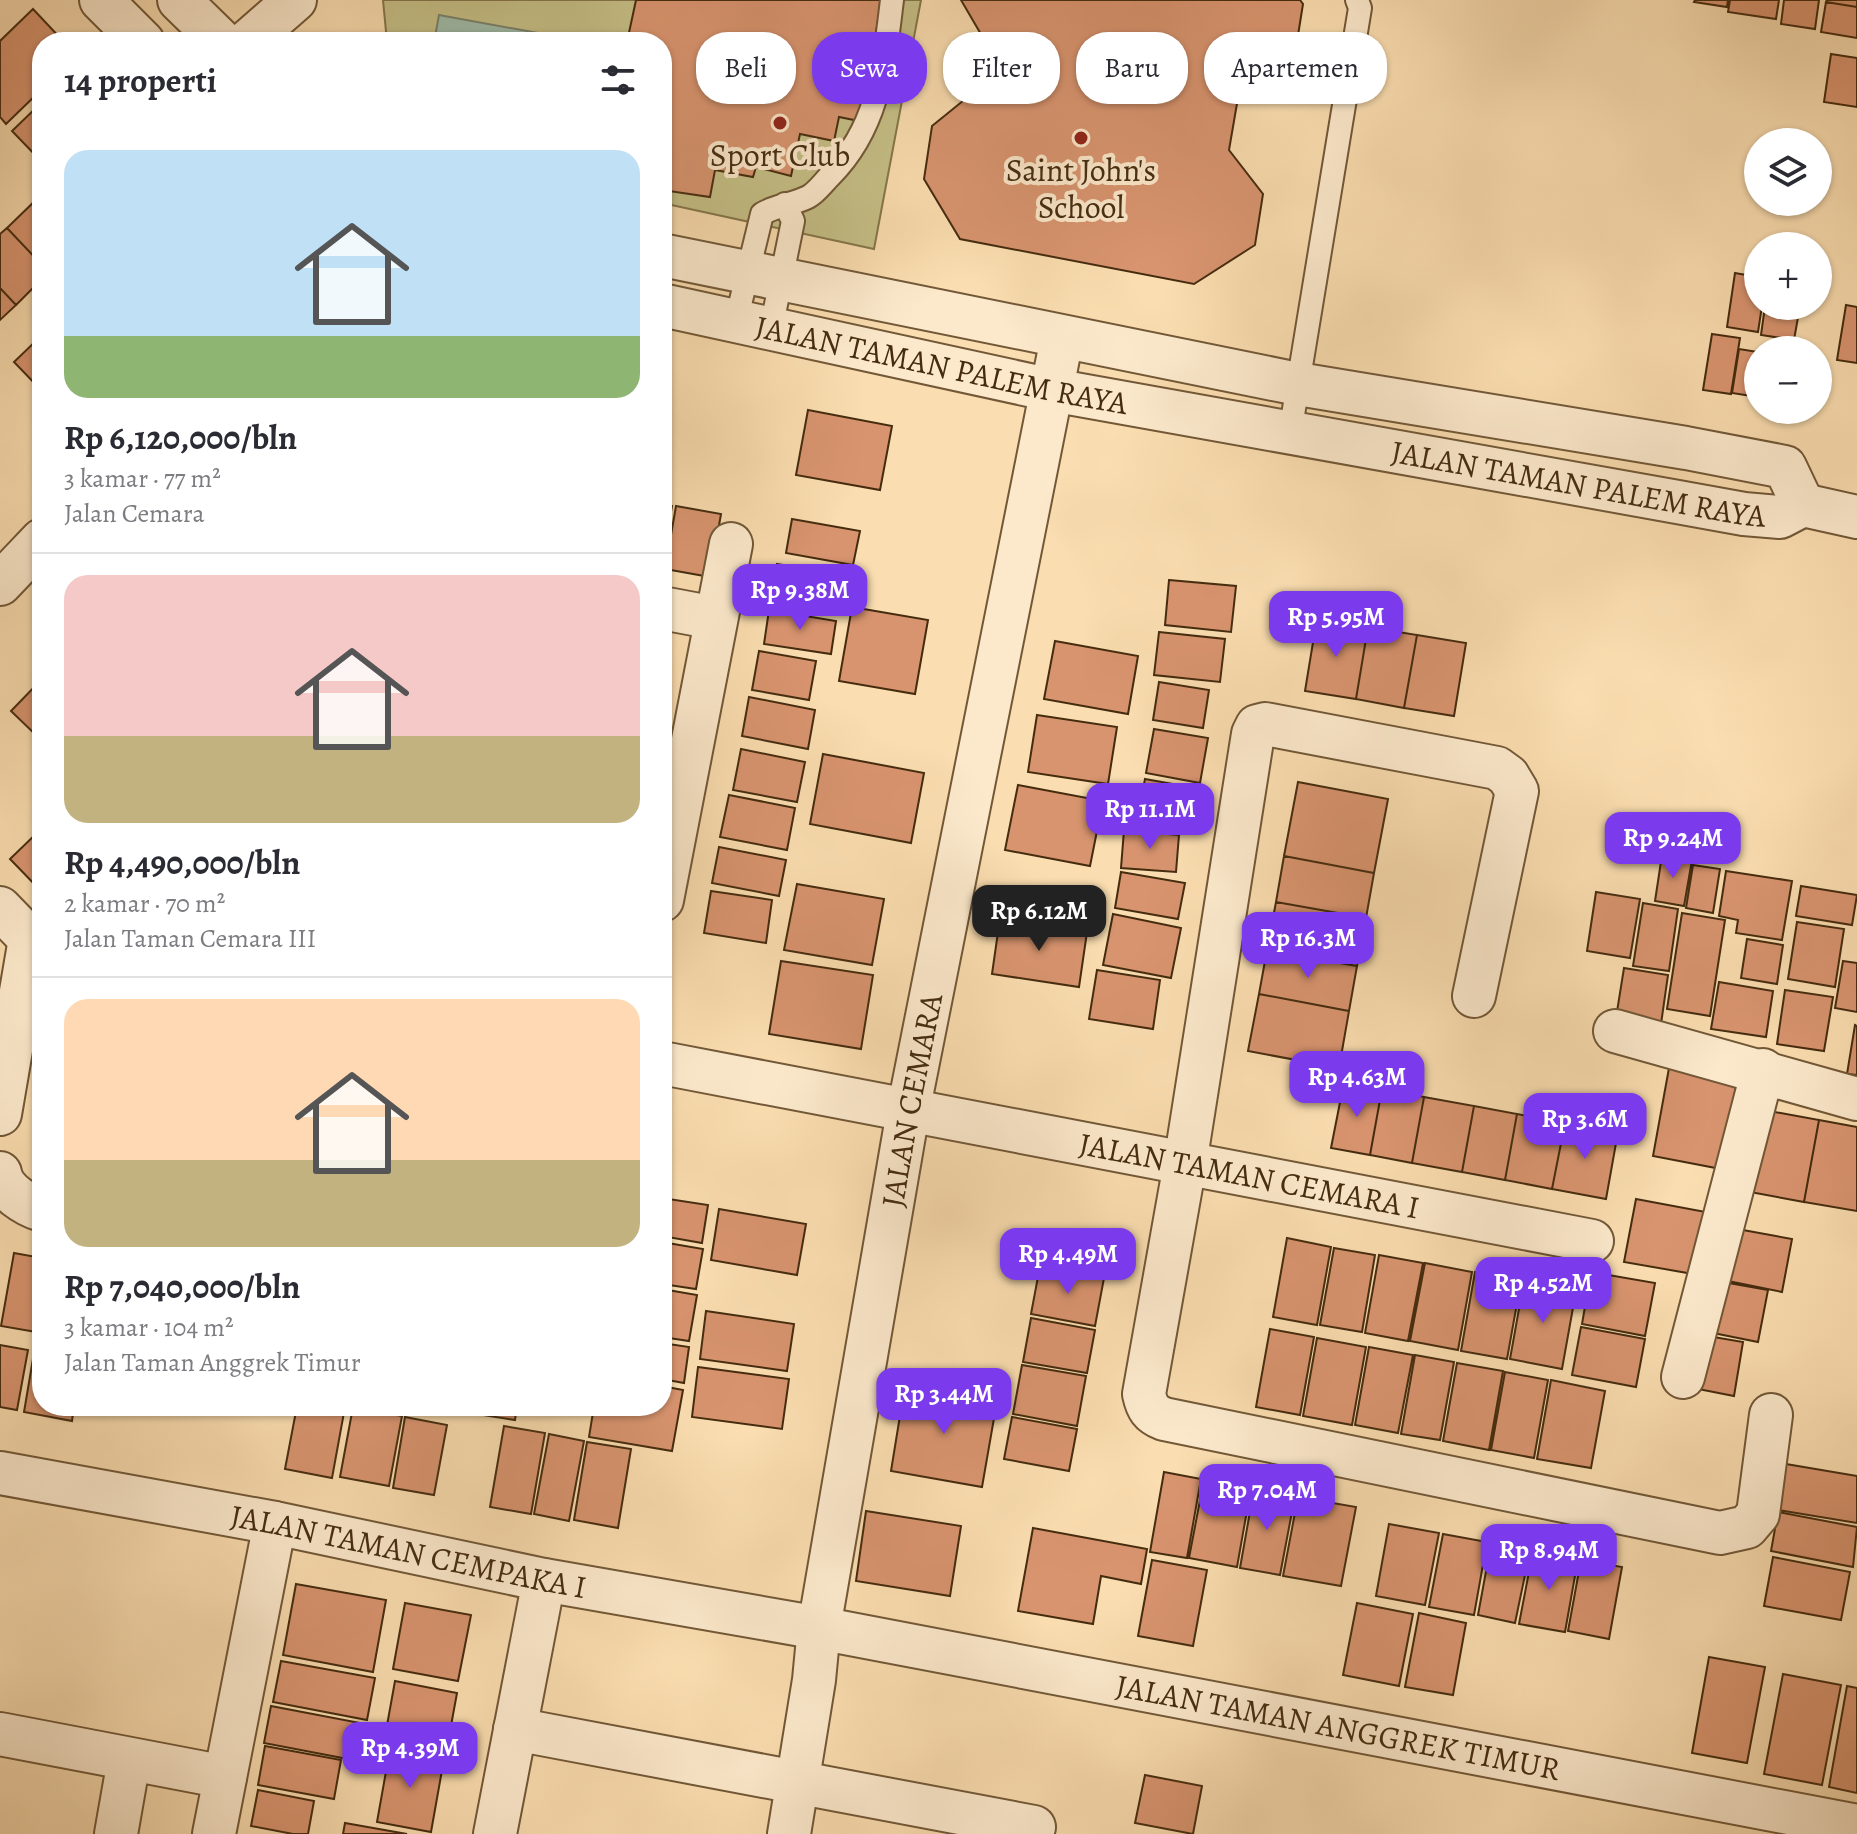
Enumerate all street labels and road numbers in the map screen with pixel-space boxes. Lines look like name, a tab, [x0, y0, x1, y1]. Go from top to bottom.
street label: JALAN TAMAN PALEM RAYA	[751, 304, 1133, 425]
street label: JALAN TAMAN PALEM RAYA	[1388, 429, 1769, 538]
street label: JALAN CEMARA	[870, 988, 953, 1211]
street label: JALAN TAMAN CEMARA I	[1076, 1121, 1423, 1229]
street label: JALAN TAMAN CEMPAKA I	[227, 1493, 590, 1609]
street label: JALAN TAMAN ANGGREK TIMUR	[1112, 1663, 1564, 1791]

